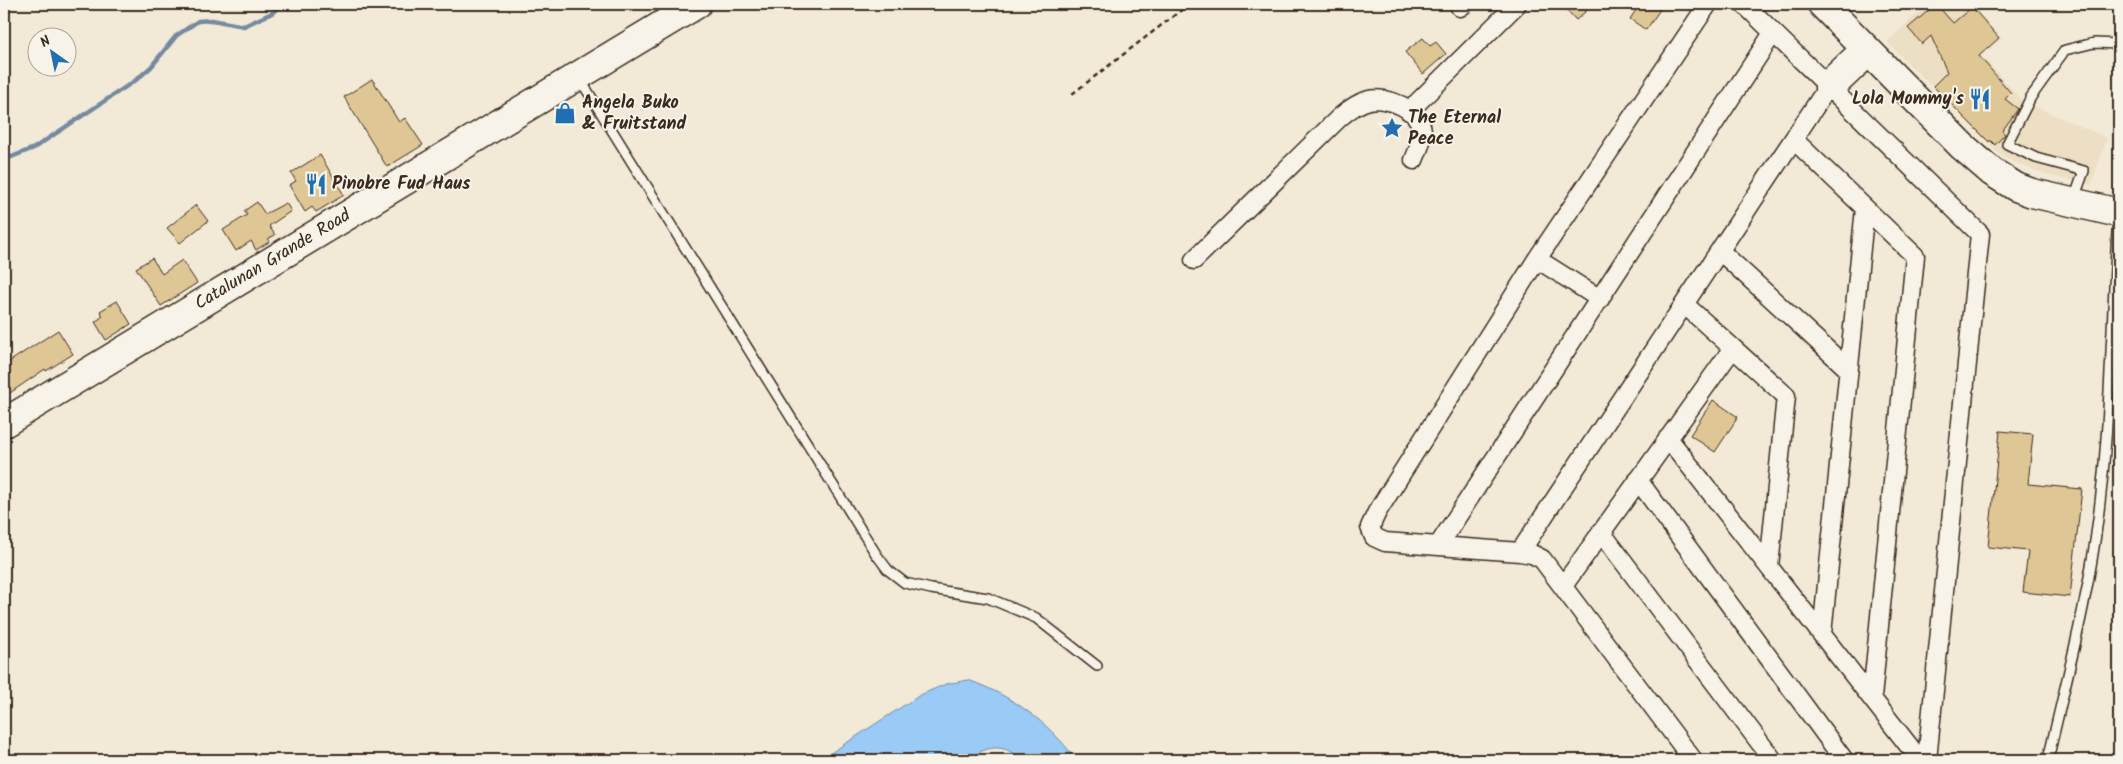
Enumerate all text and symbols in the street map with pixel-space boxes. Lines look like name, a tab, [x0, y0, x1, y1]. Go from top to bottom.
north arrow	[28, 28, 78, 78]
text: N	[36, 30, 55, 54]
place label: Lola Mommy's	[1852, 85, 1965, 114]
restaurant icon: Lola Mommy's	[1967, 86, 1993, 112]
place label: Angela Buko & Fruitstand	[582, 89, 687, 139]
shop icon: Angela Buko & Fruitstand	[552, 100, 578, 126]
place label: The Eternal Peace	[1408, 104, 1501, 154]
place icon: The Eternal Peace	[1379, 115, 1405, 141]
place label: Pinobre Fud Haus	[332, 170, 471, 199]
restaurant icon: Pinobre Fud Haus	[303, 171, 329, 197]
street label: Catalunan Grande Road	[189, 201, 358, 318]

